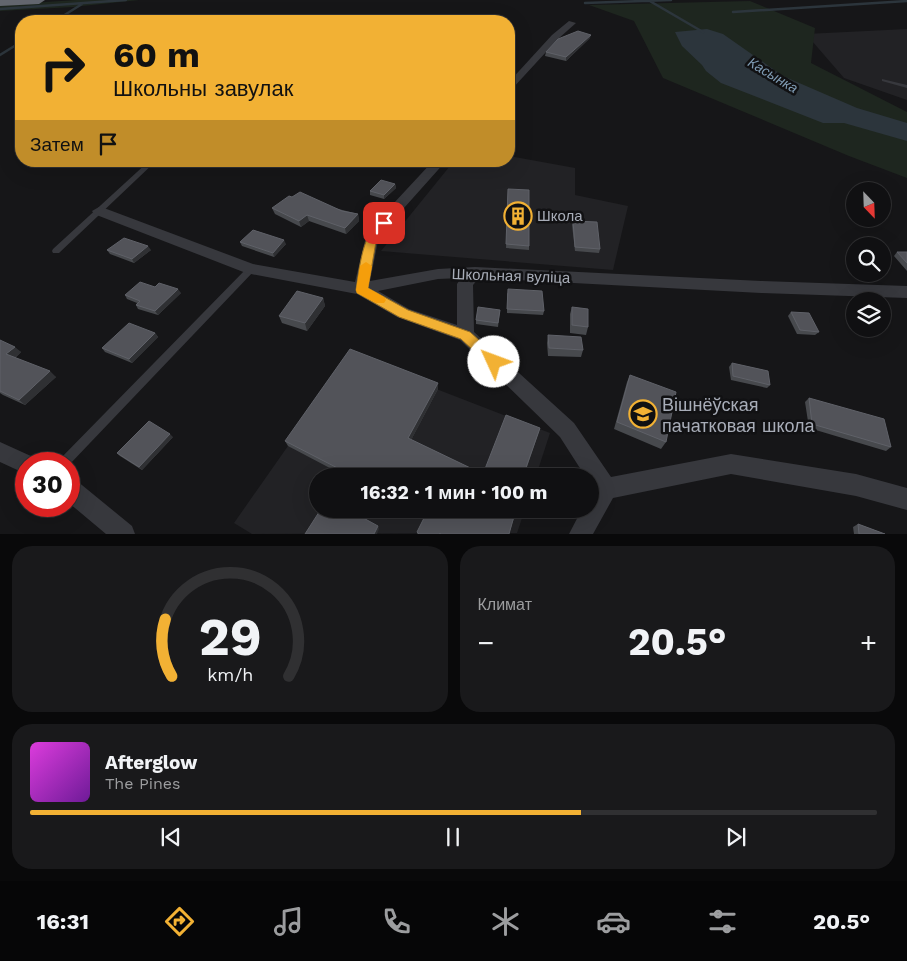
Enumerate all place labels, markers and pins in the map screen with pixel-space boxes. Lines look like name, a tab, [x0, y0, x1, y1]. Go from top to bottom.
building icon: Школа	[503, 201, 533, 231]
pin	[363, 202, 405, 244]
place label: Школа	[537, 207, 583, 225]
place label: Вішнёўская пачатковая школа	[662, 394, 816, 436]
school or university icon: Вішнёўская пачатковая школа	[628, 399, 658, 429]

